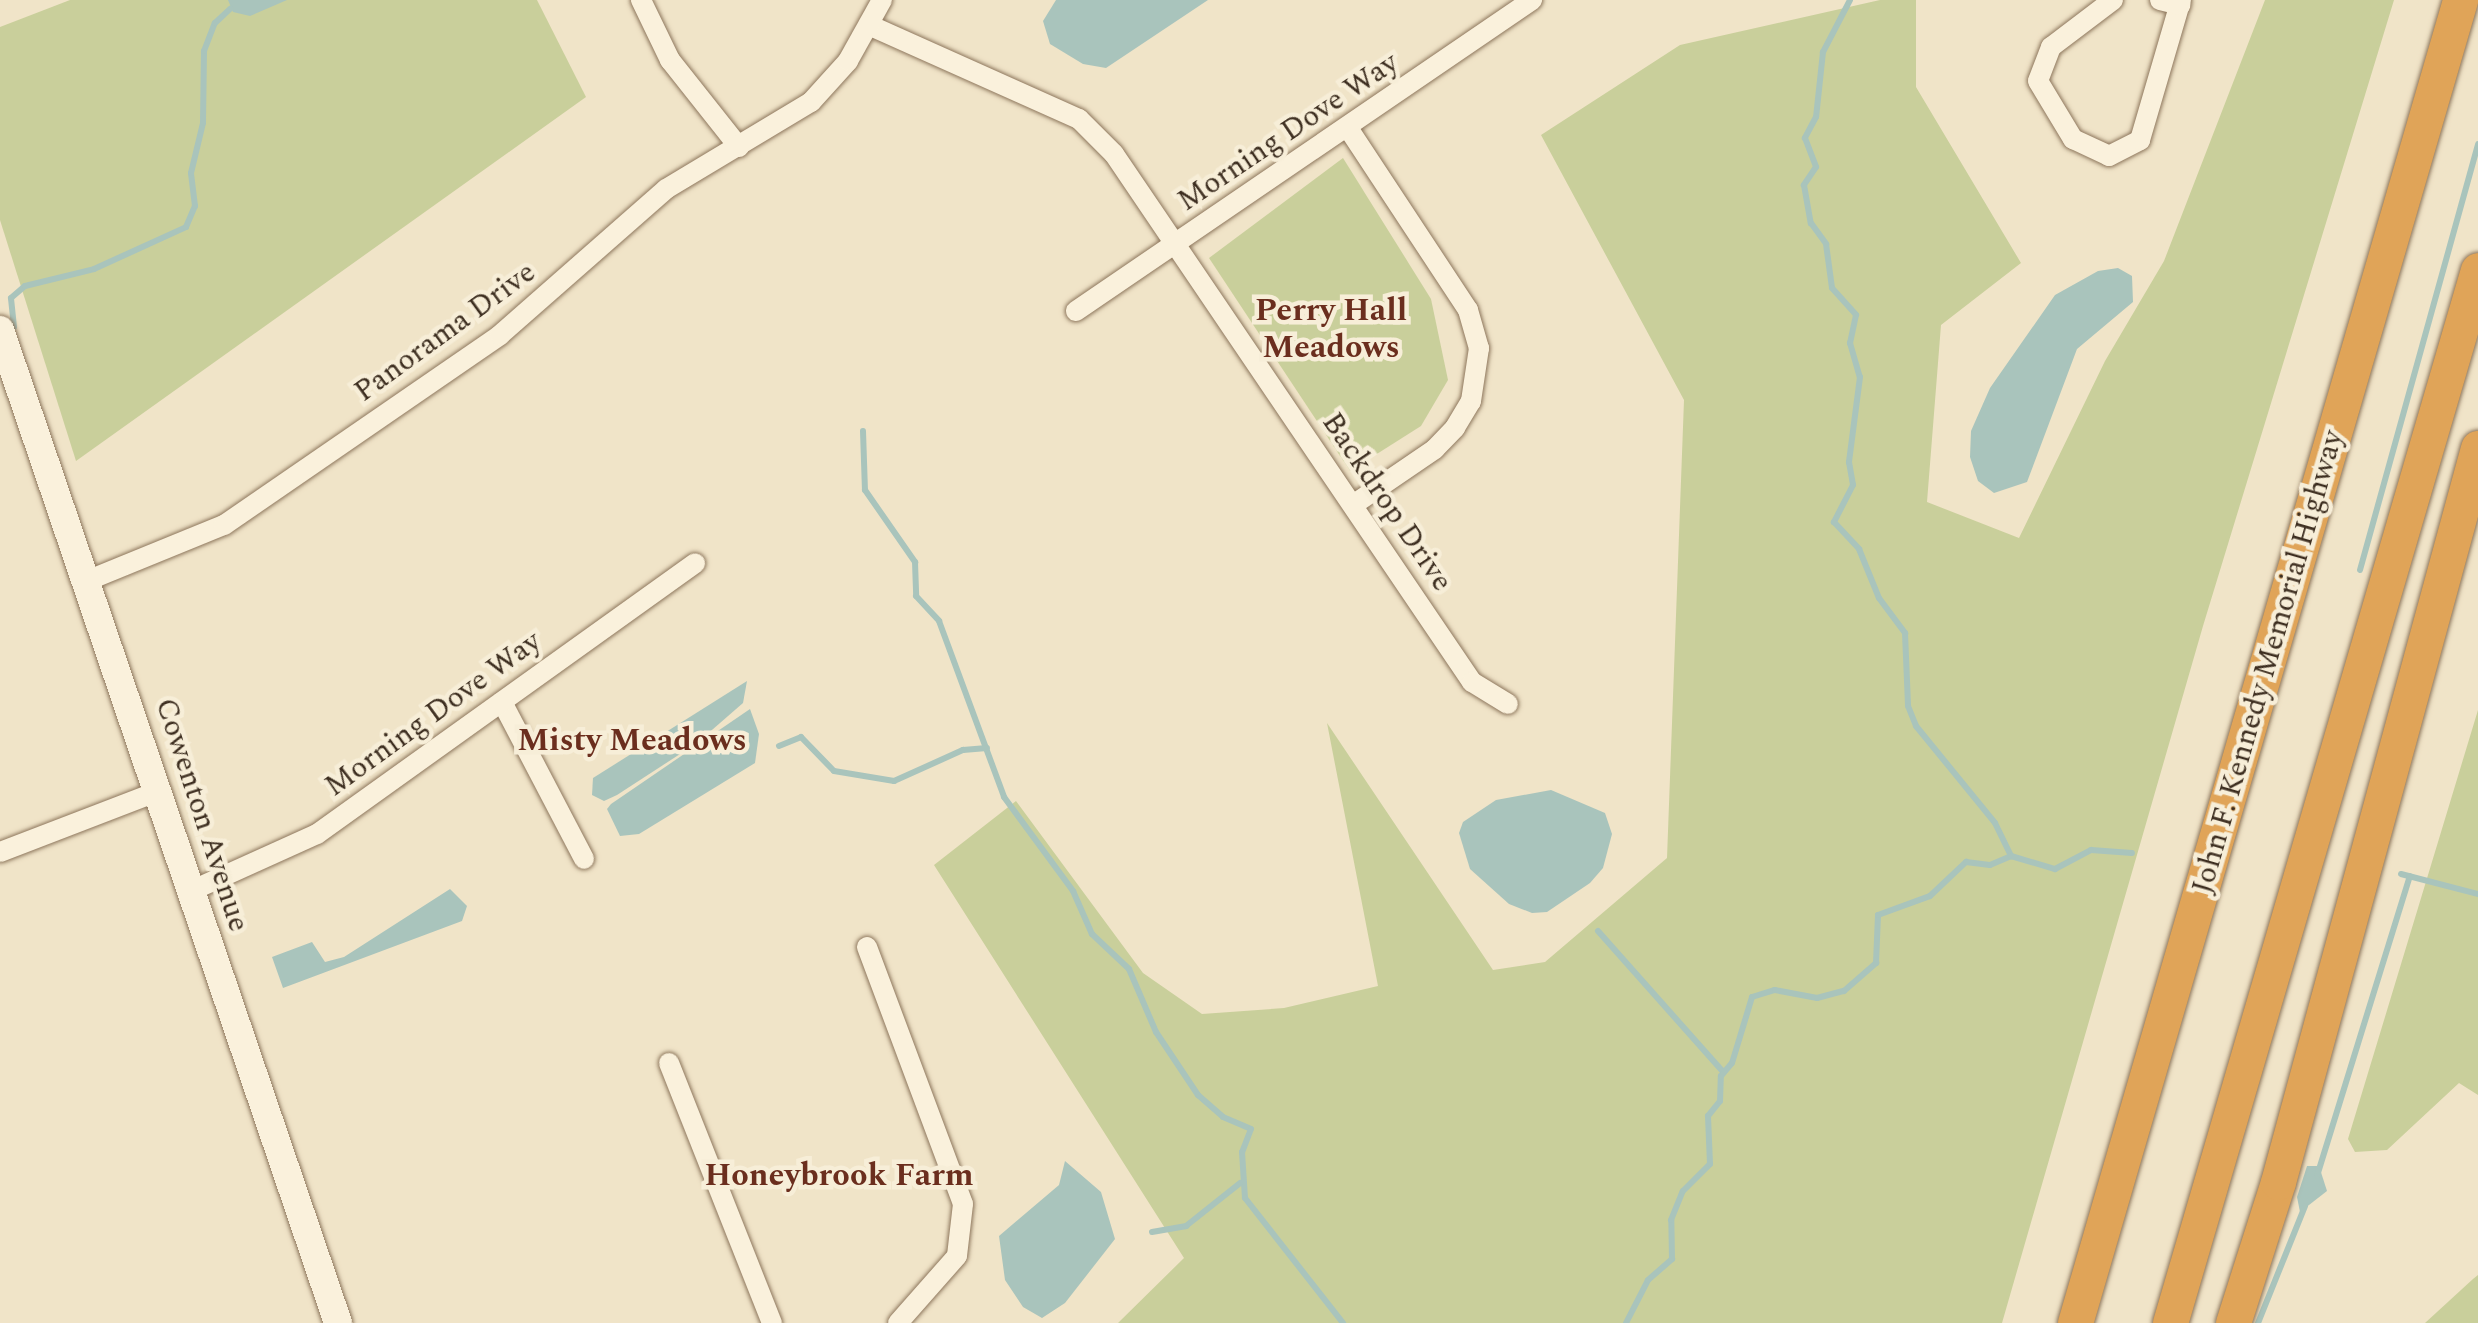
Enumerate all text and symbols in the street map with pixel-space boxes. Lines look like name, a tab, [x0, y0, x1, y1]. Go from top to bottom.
street label: Morning Dove Way	[1171, 45, 1405, 219]
street label: Panorama Drive	[347, 254, 543, 410]
district label: Perry Hall Meadows	[1255, 293, 1407, 368]
street label: Backdrop Drive	[1314, 406, 1460, 598]
street label: John F. Kennedy Memorial Highway	[2184, 426, 2352, 898]
street label: Morning Dove Way	[318, 623, 548, 805]
street label: Cowenton Avenue	[147, 694, 257, 936]
district label: Misty Meadows	[517, 722, 747, 760]
district label: Honeybrook Farm	[704, 1157, 974, 1195]

